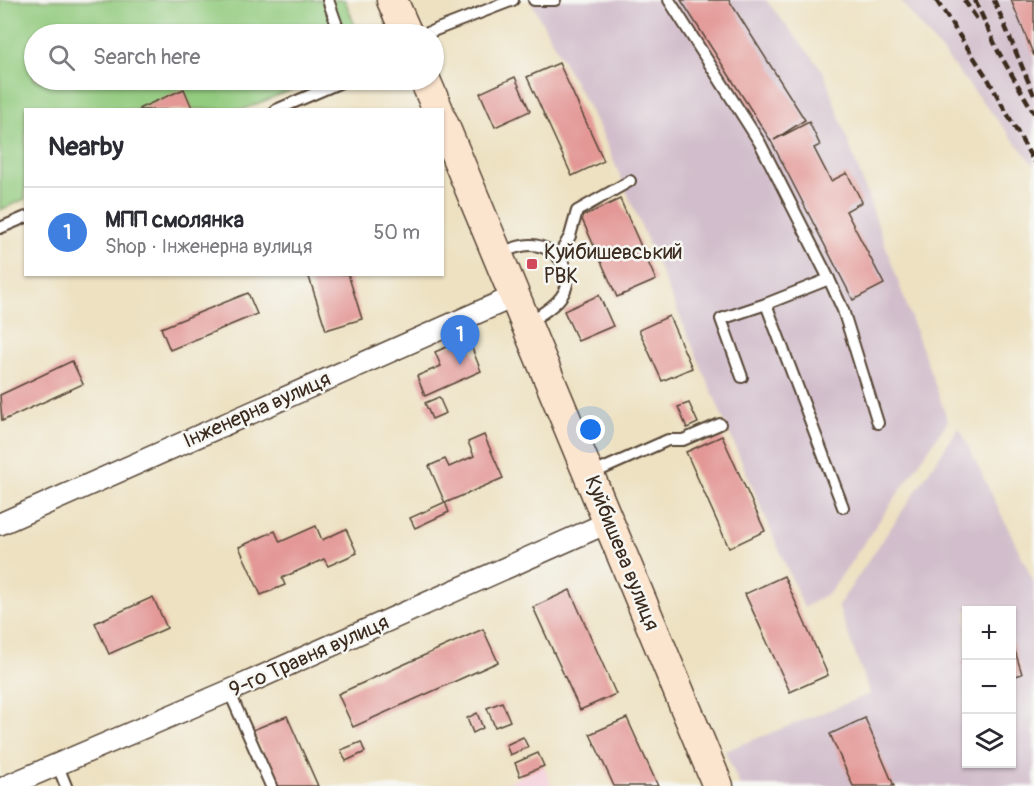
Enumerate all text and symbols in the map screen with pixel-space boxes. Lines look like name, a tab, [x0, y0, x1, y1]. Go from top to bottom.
search box	[24, 24, 444, 90]
icon: search	[45, 41, 78, 74]
text: Search here	[93, 43, 200, 71]
text: Nearby	[48, 131, 124, 163]
text: МПП смолянка	[105, 206, 244, 234]
text: 1	[64, 220, 71, 245]
text: 50 m	[373, 220, 420, 245]
text: Shop · Інженерна вулиця	[105, 234, 312, 259]
place label: Куйбишевський РВК	[544, 239, 683, 290]
marker: Куйбишевський РВК	[525, 257, 539, 271]
pin: 1	[440, 316, 480, 365]
street label: Інженерна вулиця	[179, 365, 335, 455]
your location	[576, 415, 605, 444]
street label: Куйбишева вулиця	[579, 471, 665, 635]
map controls	[962, 606, 1016, 768]
button: +	[962, 606, 1016, 660]
street label: 9-го Травня вулиця	[225, 609, 393, 703]
button: −	[962, 660, 1016, 714]
button: layers	[962, 714, 1016, 768]

